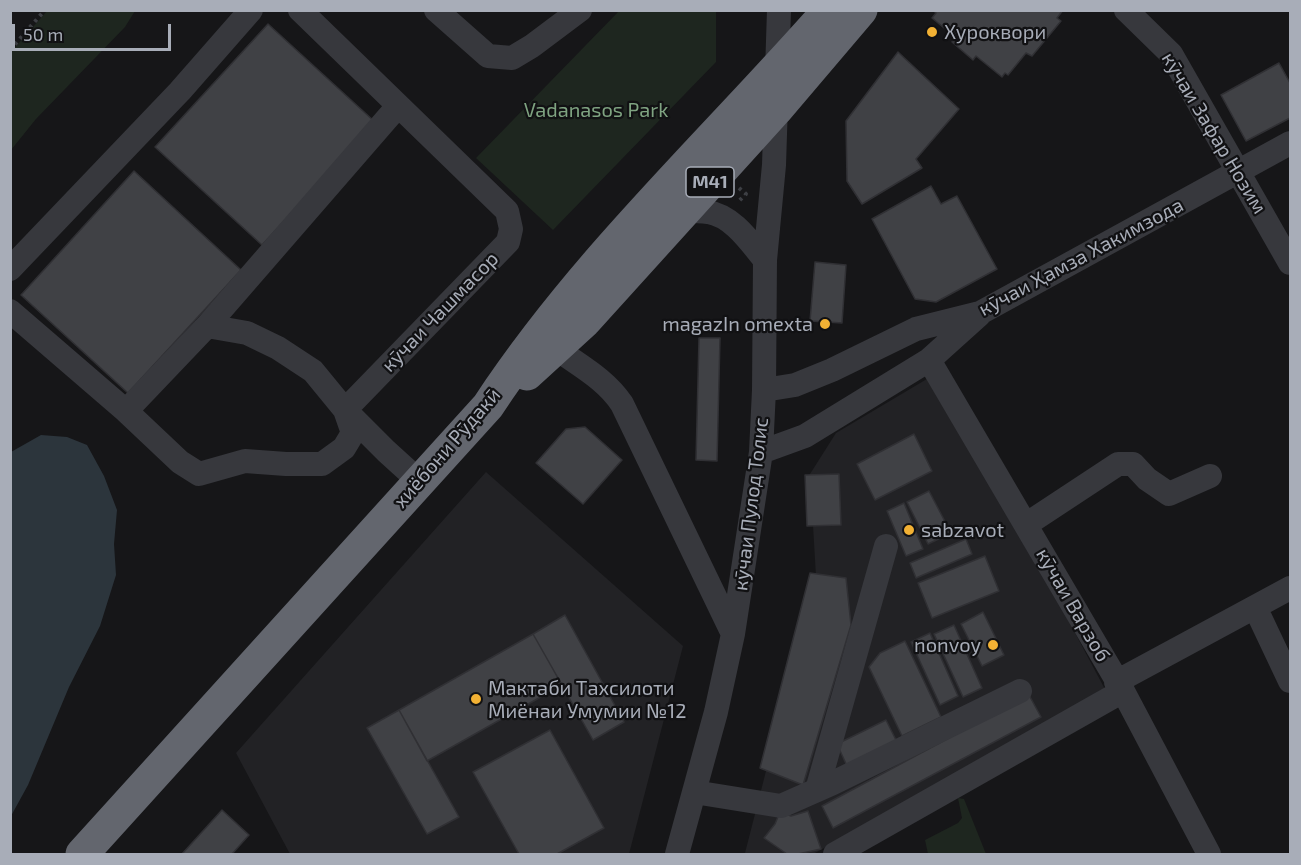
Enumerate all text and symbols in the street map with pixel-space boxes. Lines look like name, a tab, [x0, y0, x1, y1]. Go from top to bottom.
scale bar	[15, 12, 174, 50]
place label: Хуроквори	[944, 20, 1046, 44]
text: 50 m	[23, 23, 63, 45]
marker: Хуроквори	[925, 25, 939, 39]
street label: кӯчаи Зафар Нозим	[1156, 48, 1272, 218]
park label: Vadanasos Park	[524, 98, 668, 122]
road number: M41	[686, 167, 734, 197]
street label: кӯчаи Ҳамза Хакимзода	[975, 193, 1187, 321]
street label: кӯчаи Чашмасор	[377, 247, 503, 377]
place label: magazIn omexta	[662, 312, 813, 336]
marker: magazIn omexta	[818, 317, 832, 331]
street label: хиёбони Рӯдакӣ	[388, 383, 506, 513]
street label: кӯчаи Пулод Толис	[728, 416, 774, 592]
place label: sabzavot	[921, 518, 1004, 542]
marker: sabzavot	[902, 523, 916, 537]
street label: кӯчаи Варзоб	[1031, 544, 1115, 666]
place label: nonvoy	[914, 633, 981, 657]
marker: nonvoy	[986, 638, 1000, 652]
place label: Мактаби Тахсилоти Миёнаи Умумии №12	[488, 676, 687, 723]
marker: Мактаби Тахсилоти Миёнаи Умумии №12	[469, 692, 483, 706]

